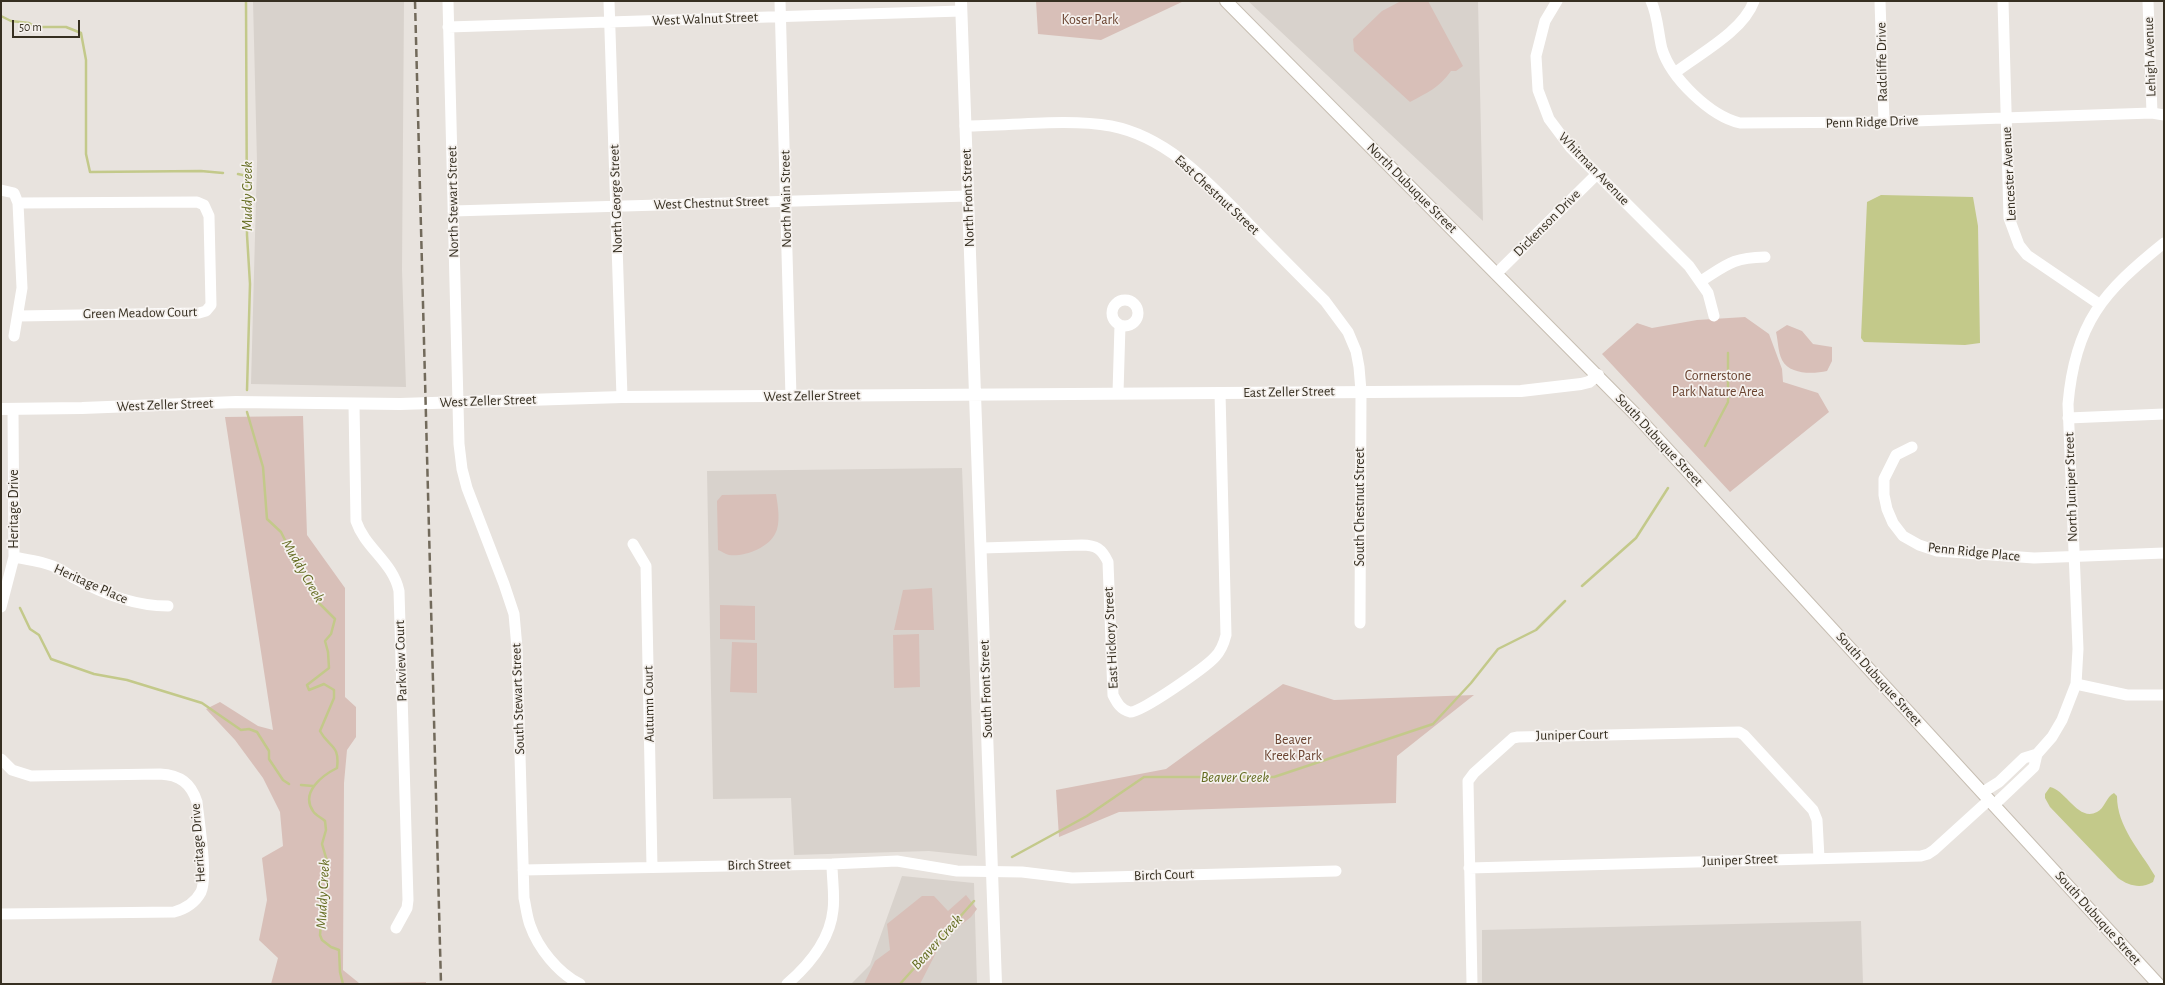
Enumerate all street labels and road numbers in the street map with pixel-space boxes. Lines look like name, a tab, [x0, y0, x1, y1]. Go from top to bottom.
street label: West Walnut Street	[652, 9, 758, 29]
street label: Lehigh Avenue	[2140, 17, 2160, 97]
street label: Radcliffe Drive	[1873, 22, 1891, 102]
street label: Penn Ridge Drive	[1825, 112, 1919, 132]
street label: Lencester Avenue	[1998, 126, 2020, 222]
street label: Whitman Avenue	[1555, 129, 1633, 209]
street label: North Dubuque Street	[1363, 139, 1461, 237]
street label: North George Street	[606, 144, 626, 254]
street label: North Stewart Street	[444, 146, 462, 258]
street label: North Front Street	[958, 149, 978, 247]
street label: North Main Street	[777, 150, 795, 248]
street label: East Chestnut Street	[1171, 151, 1263, 239]
street label: Dickenson Drive	[1510, 186, 1584, 260]
street label: West Chestnut Street	[653, 193, 769, 213]
street label: Green Meadow Court	[83, 304, 197, 322]
street label: East Zeller Street	[1243, 383, 1335, 401]
street label: West Zeller Street	[763, 387, 861, 405]
street label: South Dubuque Street	[1612, 390, 1706, 490]
street label: West Zeller Street	[439, 391, 537, 411]
street label: West Zeller Street	[116, 395, 214, 415]
street label: North Juniper Street	[2061, 432, 2081, 542]
street label: South Chestnut Street	[1352, 447, 1368, 567]
street label: Heritage Drive	[6, 469, 22, 549]
street label: Penn Ridge Place	[1927, 539, 2021, 565]
street label: Heritage Place	[51, 560, 131, 608]
street label: East Hickory Street	[1100, 587, 1122, 689]
street label: Parkview Court	[391, 620, 411, 702]
street label: South Dubuque Street	[1832, 628, 1926, 730]
street label: South Front Street	[976, 640, 996, 738]
street label: South Stewart Street	[508, 643, 528, 755]
street label: Autumn Court	[640, 665, 658, 743]
street label: Juniper Court	[1536, 726, 1608, 744]
street label: Heritage Drive	[187, 803, 209, 883]
street label: Juniper Street	[1702, 850, 1778, 870]
street label: Birch Street	[727, 856, 791, 874]
street label: Birch Court	[1134, 866, 1194, 884]
street label: South Dubuque Street	[2051, 867, 2145, 969]

